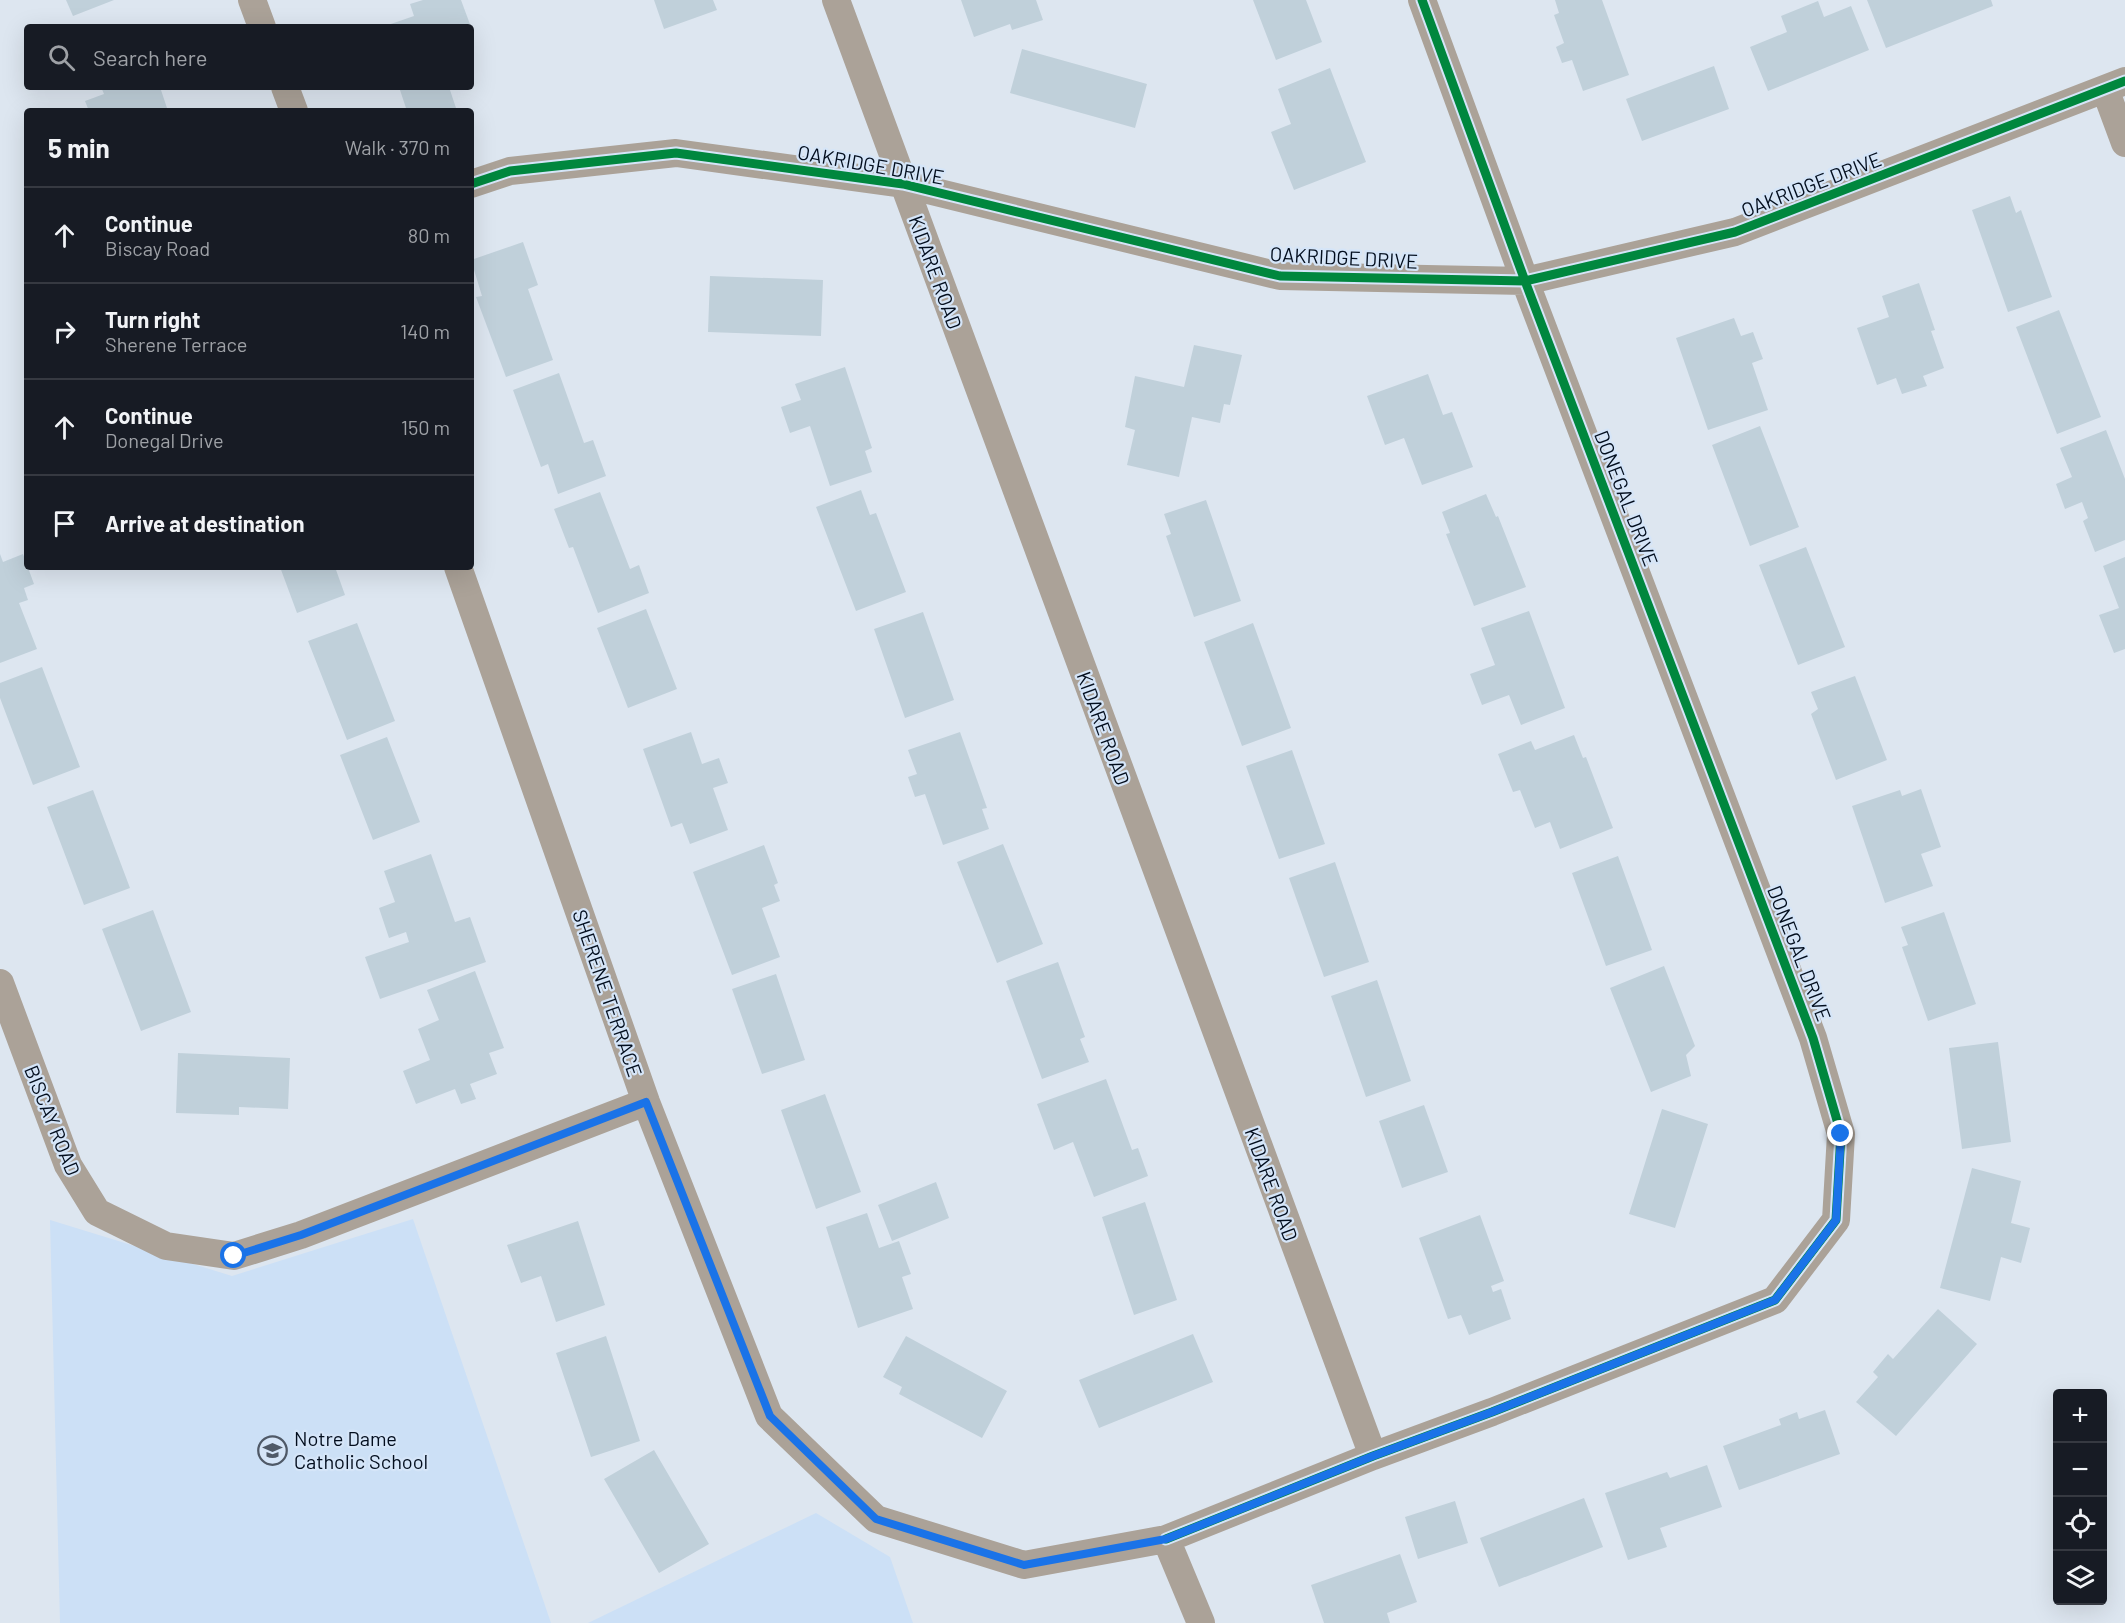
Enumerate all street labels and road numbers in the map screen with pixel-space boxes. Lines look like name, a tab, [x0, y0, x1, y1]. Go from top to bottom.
street label: OAKRIDGE DRIVE	[796, 139, 946, 189]
street label: OAKRIDGE DRIVE	[1737, 146, 1885, 222]
street label: KIDARE ROAD	[904, 212, 968, 332]
street label: OAKRIDGE DRIVE	[1269, 241, 1419, 273]
street label: DONEGAL DRIVE	[1590, 427, 1664, 569]
street label: KIDARE ROAD	[1072, 668, 1136, 788]
street label: DONEGAL DRIVE	[1763, 882, 1837, 1024]
street label: SHERENE TERRACE	[568, 906, 648, 1080]
street label: BISCAY ROAD	[20, 1061, 86, 1179]
street label: KIDARE ROAD	[1240, 1124, 1304, 1244]

